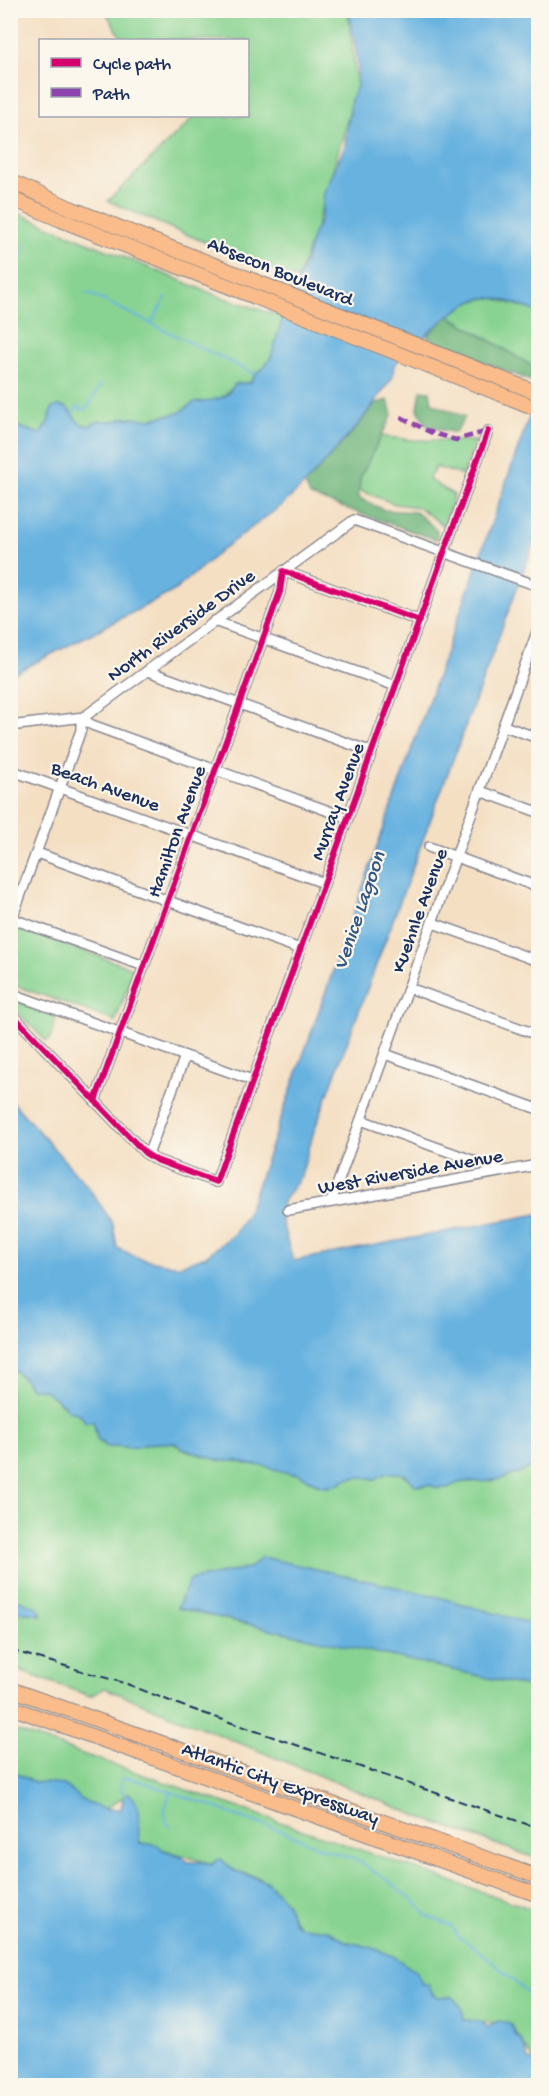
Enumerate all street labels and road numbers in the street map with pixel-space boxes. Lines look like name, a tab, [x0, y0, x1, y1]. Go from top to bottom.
street label: Absecon Boulevard	[204, 234, 358, 314]
street label: North Riverside Drive	[104, 565, 261, 688]
street label: Murray Avenue	[307, 740, 371, 864]
street label: Beach Avenue	[46, 758, 163, 819]
street label: Hamilton Avenue	[144, 763, 213, 901]
street label: Kuehnle Avenue	[388, 845, 455, 976]
street label: West Riverside Avenue	[316, 1146, 505, 1201]
street label: Atlantic City Expressway	[178, 1739, 382, 1832]

